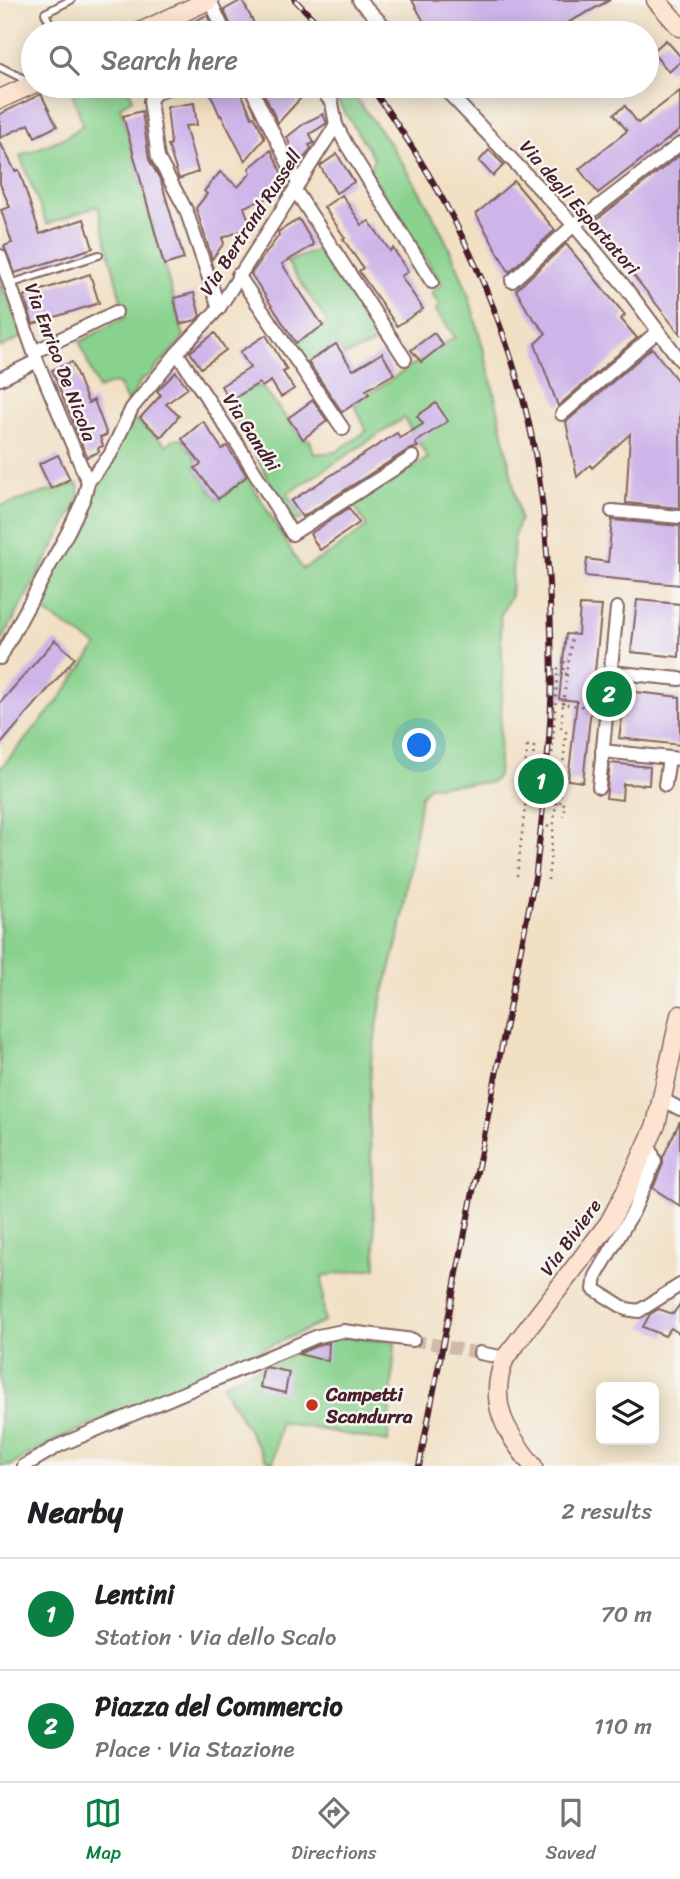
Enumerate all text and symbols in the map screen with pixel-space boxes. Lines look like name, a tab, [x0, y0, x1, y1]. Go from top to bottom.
search box	[21, 21, 659, 98]
text: Search here	[101, 37, 238, 83]
icon: search	[45, 41, 83, 79]
street label: Via degli Esportatori	[511, 132, 649, 283]
street label: Via Bertrand Russell	[191, 142, 311, 302]
street label: Via Enrico De Nicola	[15, 278, 106, 447]
street label: Via Gandhi	[214, 386, 290, 479]
pin: 2	[586, 668, 632, 720]
your location	[402, 728, 436, 762]
pin: 1	[518, 755, 564, 807]
street label: Via Biviere	[531, 1191, 610, 1283]
place label: Campetti Scandurra	[325, 1378, 413, 1433]
map controls	[596, 1382, 659, 1445]
button: layers	[596, 1382, 659, 1445]
marker: Campetti Scandurra	[304, 1397, 320, 1413]
text: Nearby	[28, 1485, 123, 1539]
text: 2 results	[561, 1491, 652, 1532]
text: Lentini	[95, 1571, 174, 1617]
text: 1	[46, 1594, 56, 1635]
text: 70 m	[601, 1594, 652, 1635]
text: Station · Via dello Scalo	[95, 1617, 336, 1658]
text: Piazza del Commercio	[95, 1683, 343, 1729]
text: 2	[44, 1706, 58, 1747]
text: 110 m	[594, 1706, 652, 1747]
text: Place · Via Stazione	[95, 1729, 295, 1770]
tab: Map	[84, 1794, 122, 1869]
tab: Directions	[291, 1794, 377, 1869]
tab: Saved	[545, 1794, 596, 1869]

